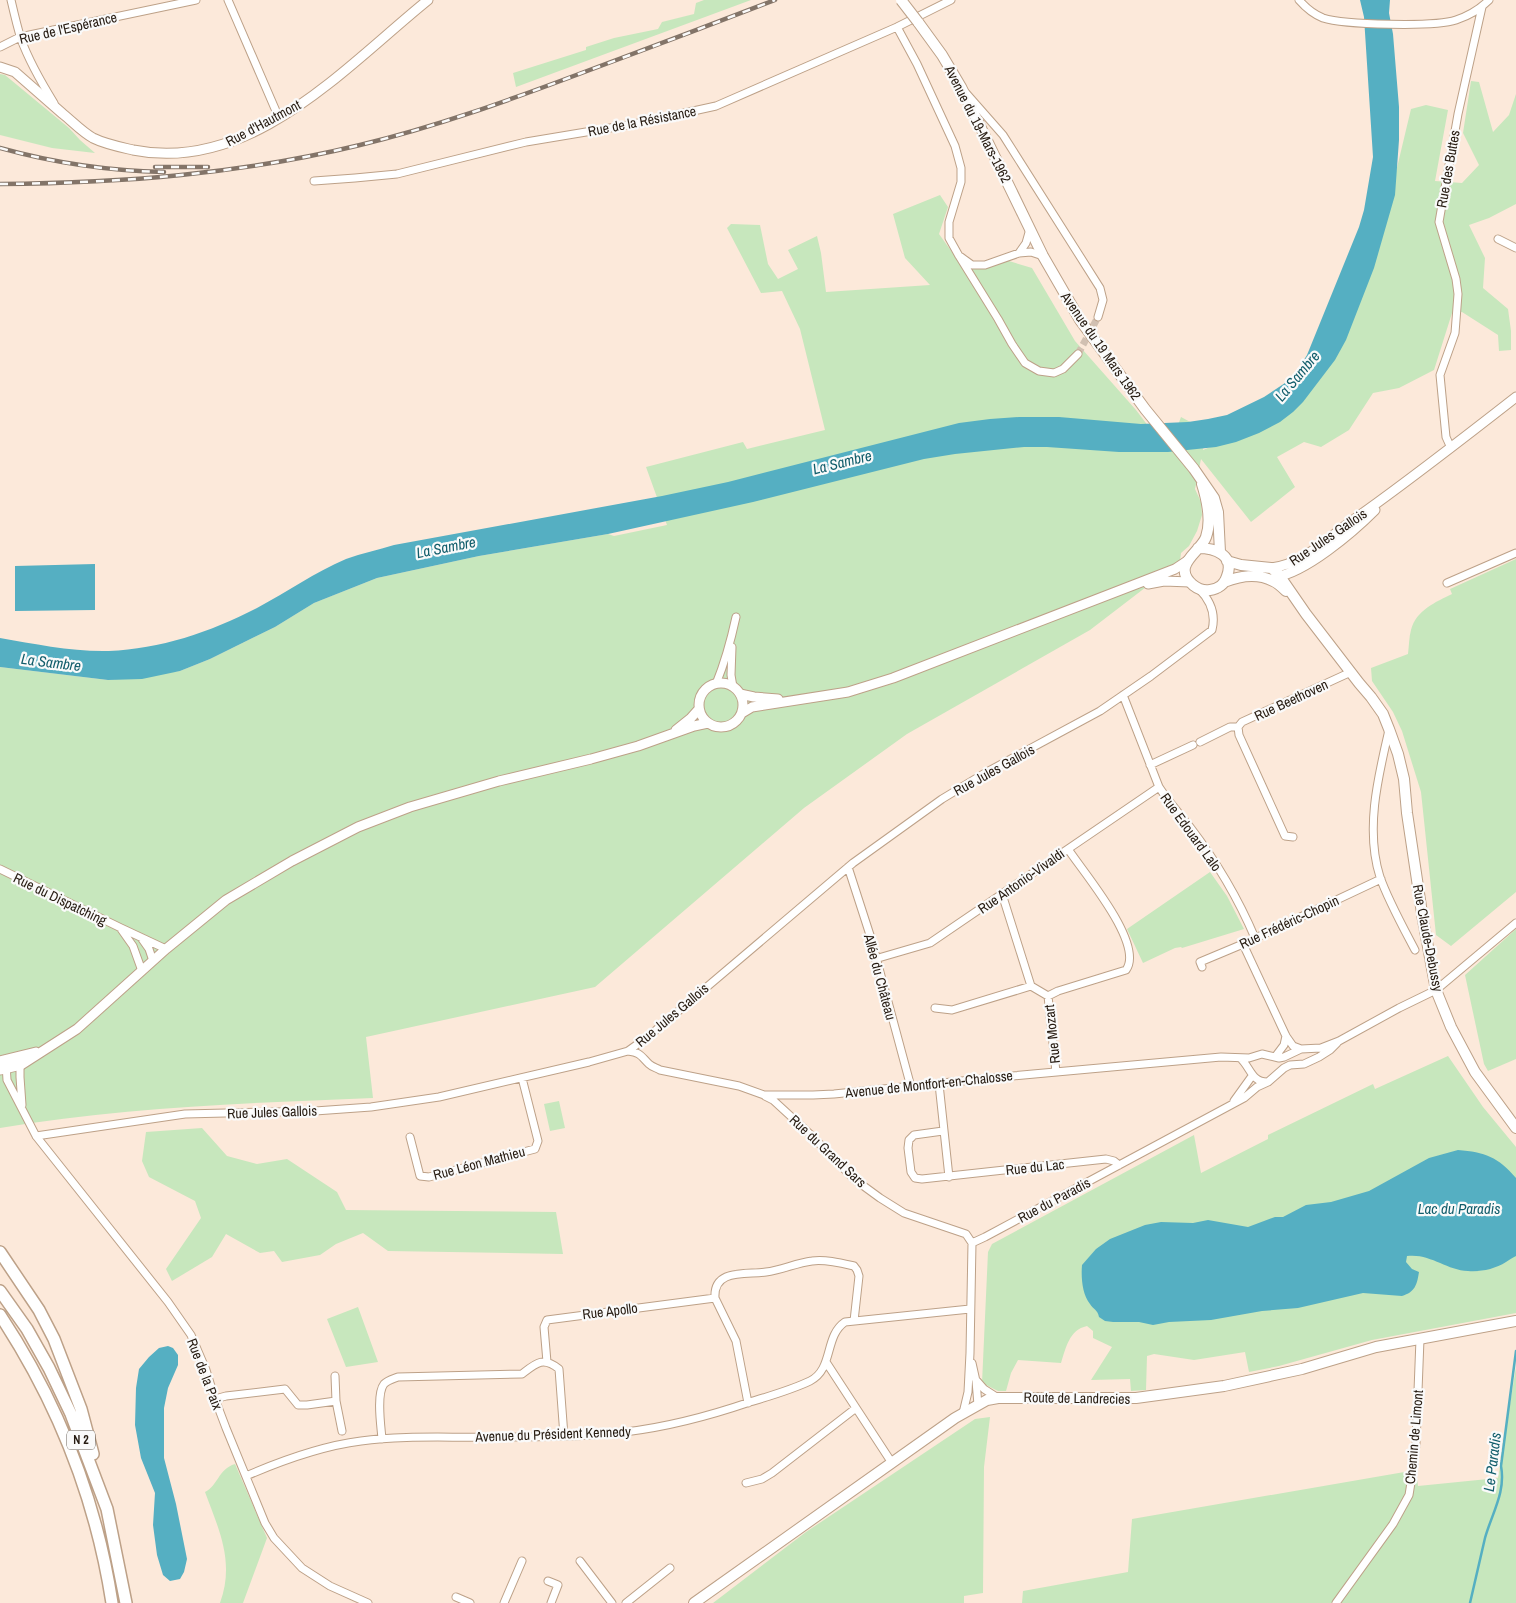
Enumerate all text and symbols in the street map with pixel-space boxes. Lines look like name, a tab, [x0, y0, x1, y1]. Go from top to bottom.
street label: Rue de l'Espérance	[17, 8, 119, 48]
street label: Avenue du 19-Mars-1962	[940, 61, 1015, 186]
street label: Rue d'Hautmont	[222, 96, 304, 150]
street label: Rue de la Résistance	[586, 102, 698, 140]
street label: Rue des Buttes	[1432, 129, 1464, 209]
street label: Avenue du 19 Mars 1962	[1056, 288, 1145, 404]
water label: La Sambre	[1270, 346, 1324, 406]
water label: La Sambre	[810, 444, 874, 479]
street label: Rue Jules Gallois	[1286, 504, 1371, 570]
water label: La Sambre	[414, 531, 478, 563]
water label: La Sambre	[20, 648, 82, 676]
street label: Rue Beethoven	[1251, 675, 1331, 725]
street label: Rue Jules Gallois	[950, 740, 1038, 800]
street label: Rue Edouard Lalo	[1157, 789, 1225, 875]
street label: Rue Antonio-Vivaldi	[974, 844, 1068, 918]
street label: Rue du Dispatching	[10, 869, 110, 930]
street label: Rue Claude-Debussy	[1409, 883, 1447, 994]
street label: Rue Frédéric-Chopin	[1236, 891, 1342, 953]
street label: Allée du Château	[860, 931, 900, 1022]
street label: Rue Jules Gallois	[632, 979, 712, 1051]
street label: Rue Mozart	[1040, 1004, 1064, 1064]
street label: Avenue de Montfort-en-Chalosse	[843, 1066, 1014, 1102]
street label: Rue Jules Gallois	[227, 1101, 318, 1123]
street label: Rue du Grand Sars	[786, 1111, 870, 1191]
street label: Rue Léon Mathieu	[431, 1142, 527, 1184]
street label: Rue du Lac	[1005, 1155, 1065, 1179]
street label: Rue du Paradis	[1015, 1173, 1094, 1227]
water label: Lac du Paradis	[1418, 1198, 1500, 1219]
street label: Rue Apollo	[581, 1299, 639, 1323]
street label: Rue de la Paix	[183, 1336, 227, 1413]
street label: Route de Landrecies	[1024, 1388, 1131, 1408]
street label: Chemin de Limont	[1401, 1389, 1427, 1485]
street label: Avenue du Président Kennedy	[474, 1422, 631, 1446]
road number: N 2	[67, 1430, 95, 1450]
water label: Le Paradis	[1478, 1431, 1506, 1493]

